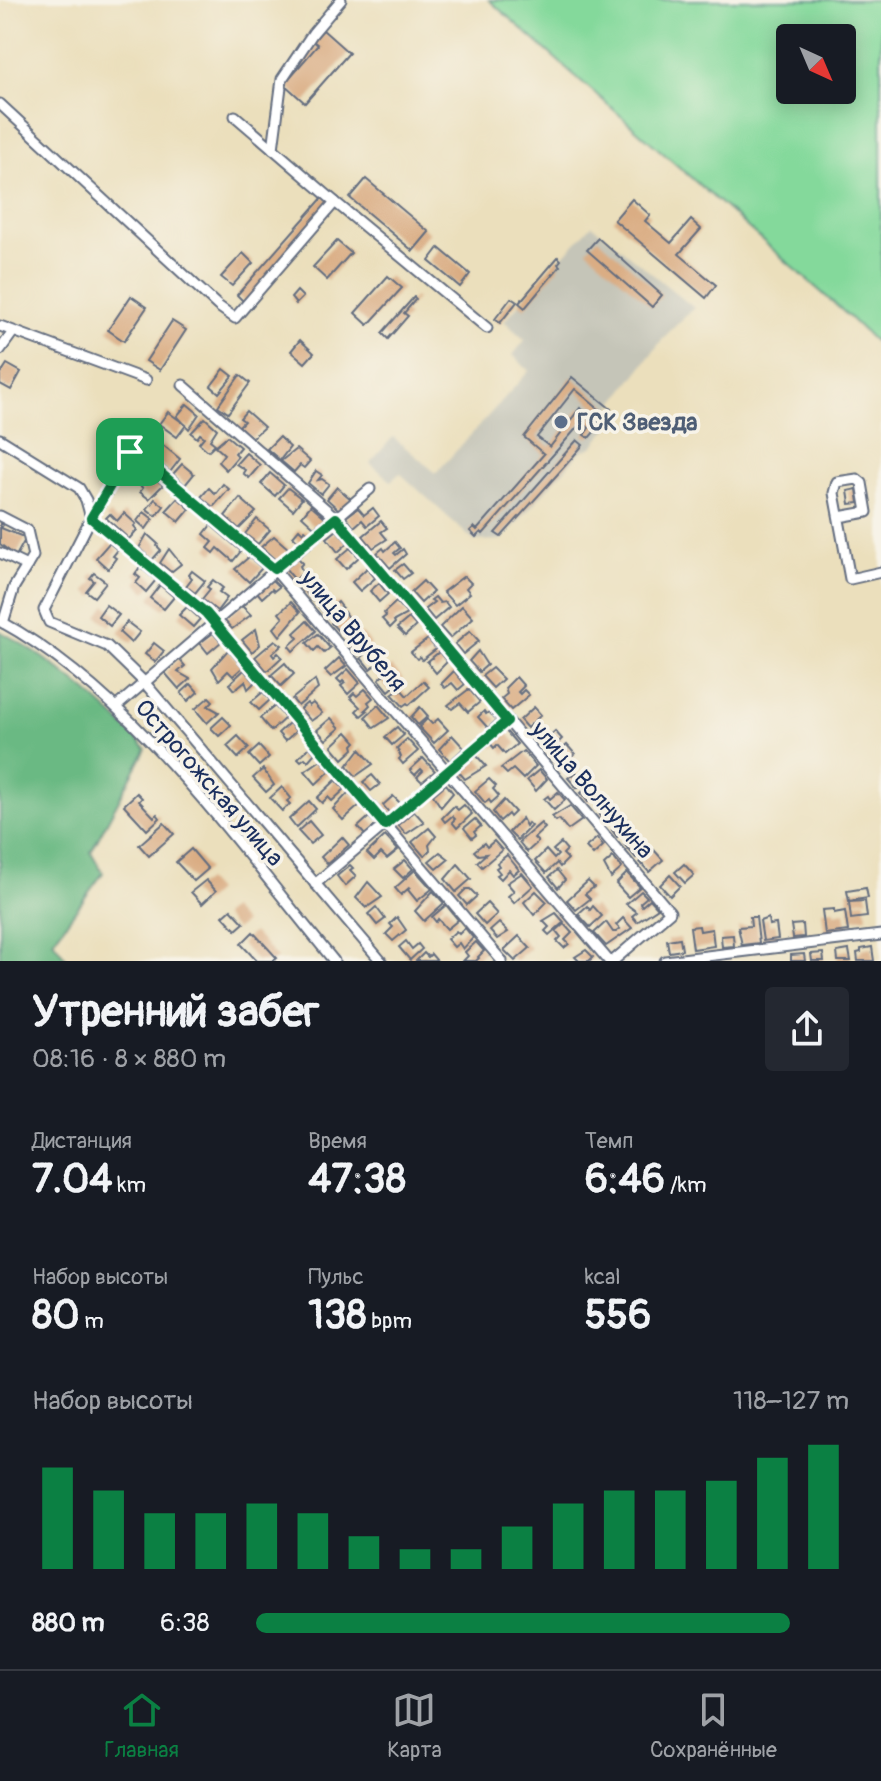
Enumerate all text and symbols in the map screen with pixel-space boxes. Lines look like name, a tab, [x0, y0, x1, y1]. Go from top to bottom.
north arrow	[776, 24, 856, 104]
map controls	[776, 24, 856, 104]
place label: ГСК Звезда	[577, 408, 697, 437]
marker: ГСК Звезда	[552, 413, 570, 431]
pin	[96, 418, 164, 486]
icon: arrive	[108, 430, 152, 474]
street label: улица Врубеля	[293, 564, 412, 698]
street label: Острогожская улица	[129, 694, 289, 872]
street label: улица Волнухина	[524, 715, 659, 864]
text: Утренний забег	[32, 985, 319, 1040]
button: share	[765, 987, 849, 1071]
text: 08:16 · 8 × 880 m	[32, 1043, 226, 1075]
text: Дистанция	[32, 1127, 132, 1155]
text: Время	[308, 1127, 367, 1155]
text: Темп	[585, 1127, 633, 1155]
text: 7.04	[32, 1155, 112, 1204]
text: 47:38	[308, 1155, 406, 1204]
text: 6:46	[585, 1155, 665, 1204]
text: km	[112, 1171, 146, 1199]
text: /km	[665, 1171, 707, 1199]
text: Набор высоты	[32, 1263, 168, 1291]
text: Пульс	[308, 1263, 364, 1291]
text: kcal	[585, 1263, 620, 1291]
text: 80	[32, 1291, 79, 1340]
text: 138	[308, 1291, 366, 1340]
text: 556	[585, 1291, 651, 1340]
text: m	[79, 1307, 104, 1335]
text: bpm	[366, 1307, 412, 1335]
text: Набор высоты	[32, 1385, 193, 1417]
text: 118–127 m	[733, 1385, 849, 1417]
text: 880 m	[32, 1607, 105, 1639]
text: 6:38	[160, 1607, 210, 1639]
tab: Главная	[104, 1688, 179, 1764]
tab: Карта	[387, 1688, 442, 1764]
tab: Сохранённые	[650, 1688, 777, 1764]

